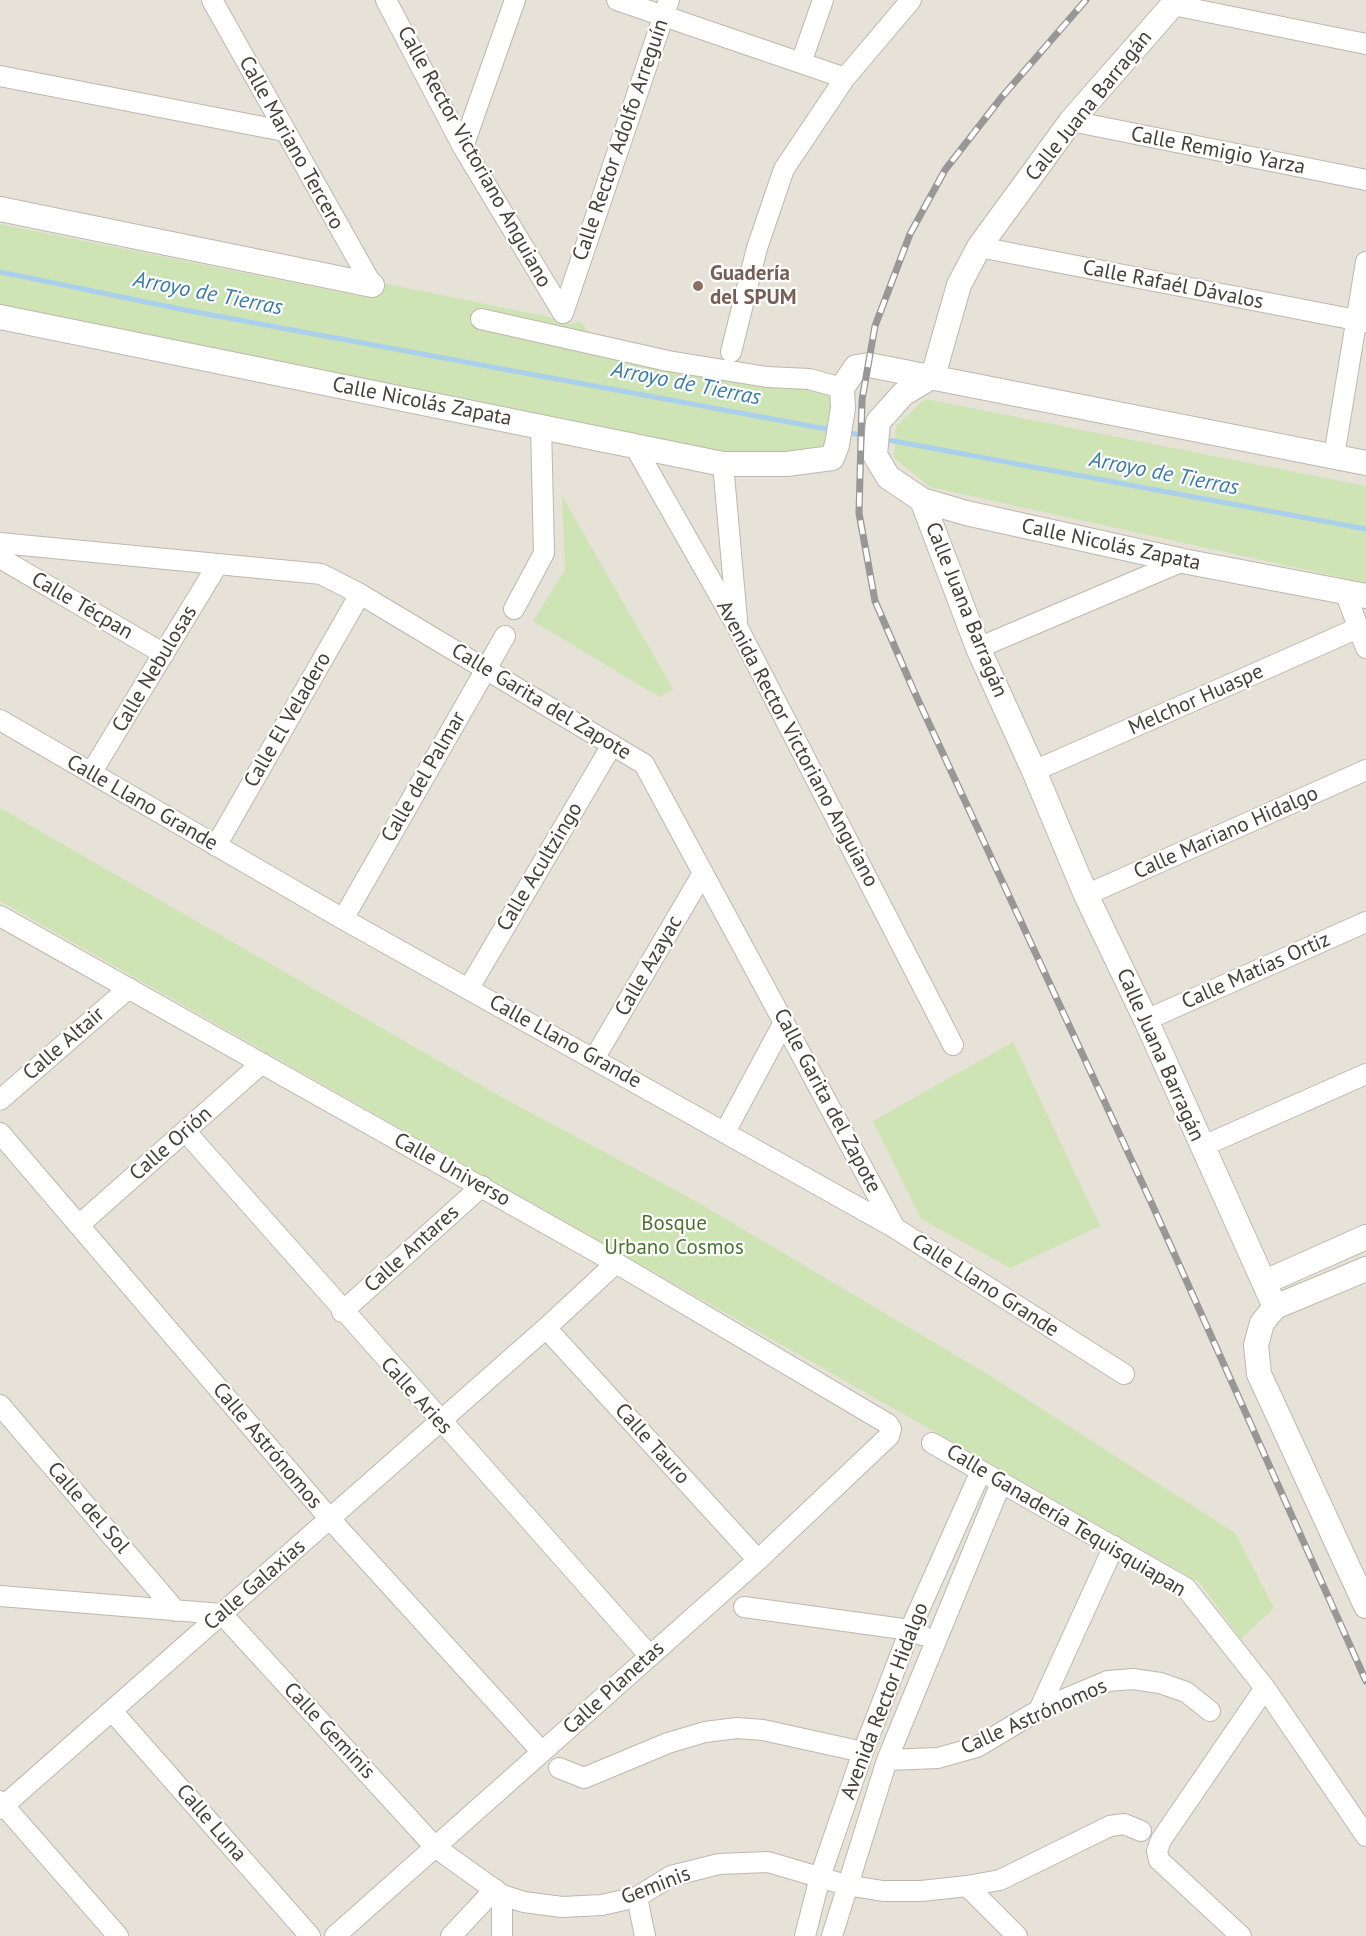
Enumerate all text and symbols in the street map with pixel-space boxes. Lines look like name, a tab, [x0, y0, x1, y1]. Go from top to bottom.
street label: Calle Rector Adolfo Arreguín	[568, 16, 674, 264]
street label: Calle Rector Victoriano Anguiano	[392, 22, 556, 292]
street label: Calle Juana Barragán	[1021, 26, 1157, 186]
street label: Calle Mariano Tercero	[233, 52, 349, 234]
street label: Calle Remigio Yarza	[1129, 122, 1307, 180]
street label: Calle Rafaél Dávalos	[1080, 255, 1266, 315]
place label: Guadería del SPUM	[710, 261, 797, 311]
water label: Arroyo de Tierras	[131, 267, 285, 321]
marker: Guadería del SPUM	[691, 279, 705, 293]
water label: Arroyo de Tierras	[609, 357, 763, 411]
street label: Calle Nicolás Zapata	[330, 372, 514, 432]
water label: Arroyo de Tierras	[1087, 447, 1241, 501]
street label: Calle Nicolás Zapata	[1019, 514, 1203, 576]
street label: Calle Juana Barragán	[919, 519, 1013, 701]
street label: Calle Técpan	[27, 567, 137, 645]
street label: Avenida Rector Victoriano Anguiano	[711, 597, 883, 891]
street label: Calle Nebulosas	[107, 601, 203, 737]
street label: Calle Garita del Zapote	[447, 638, 635, 766]
street label: Calle El Veladero	[239, 648, 337, 792]
street label: Melchor Huaspe	[1125, 659, 1267, 741]
street label: Calle del Palmar	[376, 707, 472, 847]
street label: Calle Llano Grande	[62, 750, 222, 856]
street label: Calle Mariano Hidalgo	[1130, 781, 1322, 885]
street label: Calle Acultzingo	[492, 798, 588, 936]
street label: Calle Azayac	[610, 911, 688, 1021]
street label: Calle Matías Ortiz	[1178, 927, 1334, 1015]
street label: Calle Juana Barragán	[1111, 965, 1209, 1145]
street label: Calle Llano Grande	[484, 990, 646, 1094]
street label: Calle Altair	[18, 1002, 110, 1086]
street label: Calle Garita del Zapote	[768, 1005, 886, 1197]
street label: Calle Orión	[125, 1102, 217, 1186]
street label: Calle Universo	[389, 1128, 515, 1212]
street label: Calle Antares	[360, 1200, 464, 1298]
park label: Bosque Urbano Cosmos	[604, 1211, 744, 1261]
street label: Calle Llano Grande	[907, 1229, 1063, 1343]
street label: Calle Aries	[375, 1352, 457, 1440]
street label: Calle Astrónomos	[207, 1378, 327, 1514]
street label: Calle Tauro	[609, 1398, 695, 1490]
street label: Calle Ganadería Tequisquiapan	[942, 1439, 1190, 1603]
street label: Calle del Sol	[41, 1457, 135, 1559]
street label: Calle Galaxias	[199, 1534, 311, 1636]
street label: Avenida Rector Hidalgo	[836, 1599, 934, 1803]
street label: Calle Planetas	[558, 1636, 670, 1740]
street label: Calle Astrónomos	[957, 1674, 1111, 1760]
street label: Calle Geminis	[278, 1678, 380, 1784]
street label: Calle Luna	[171, 1779, 251, 1867]
street label: Geminis	[618, 1861, 694, 1911]

